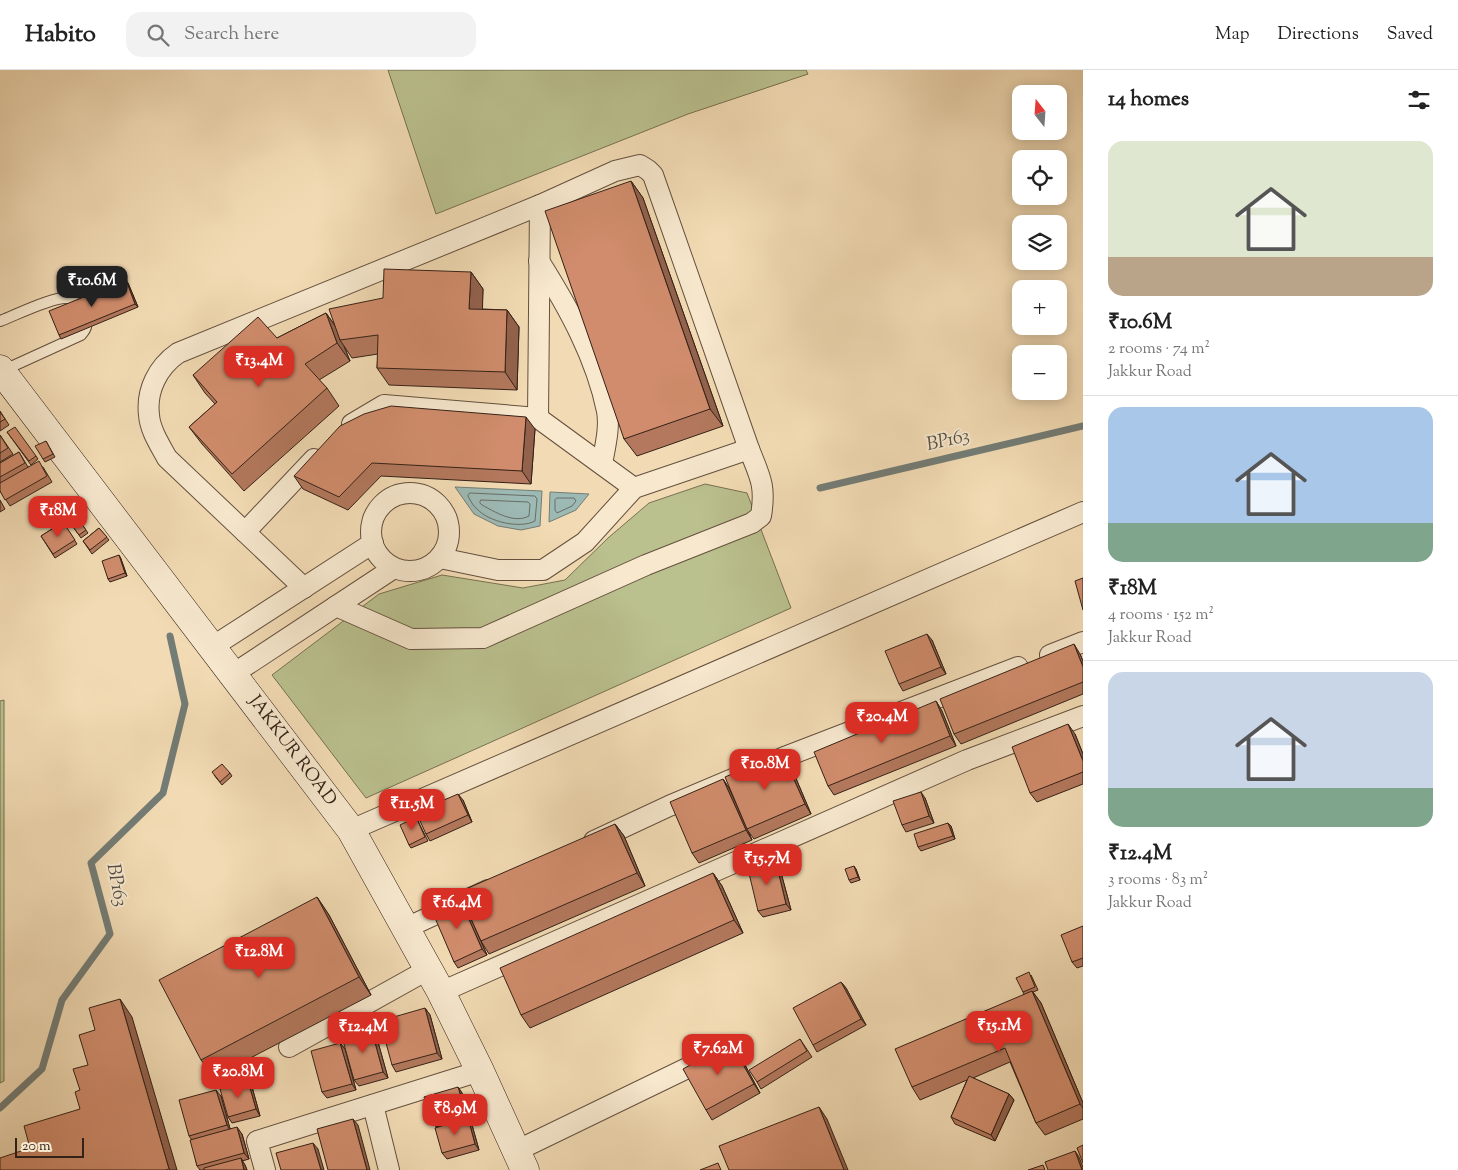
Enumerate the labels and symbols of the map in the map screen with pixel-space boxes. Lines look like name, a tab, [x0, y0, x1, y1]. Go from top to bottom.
north arrow	[1012, 85, 1068, 140]
pin: ₹10.6M	[51, 266, 133, 308]
pin: ₹13.4M	[218, 346, 300, 388]
water label: BP163	[924, 423, 972, 459]
pin: ₹18M	[28, 496, 88, 538]
street label: JAKKUR ROAD	[241, 689, 342, 812]
pin: ₹20.4M	[841, 702, 923, 744]
pin: ₹10.8M	[724, 748, 806, 791]
pin: ₹11.5M	[371, 788, 453, 831]
pin: ₹15.7M	[726, 844, 808, 886]
water label: BP163	[99, 861, 133, 909]
pin: ₹16.4M	[416, 888, 498, 930]
pin: ₹12.8M	[218, 936, 300, 979]
pin: ₹15.1M	[958, 1010, 1040, 1053]
pin: ₹12.4M	[322, 1012, 404, 1054]
pin: ₹7.62M	[677, 1034, 759, 1076]
pin: ₹20.8M	[197, 1056, 279, 1099]
pin: ₹8.9M	[420, 1094, 490, 1136]
scale bar	[15, 1135, 84, 1158]

